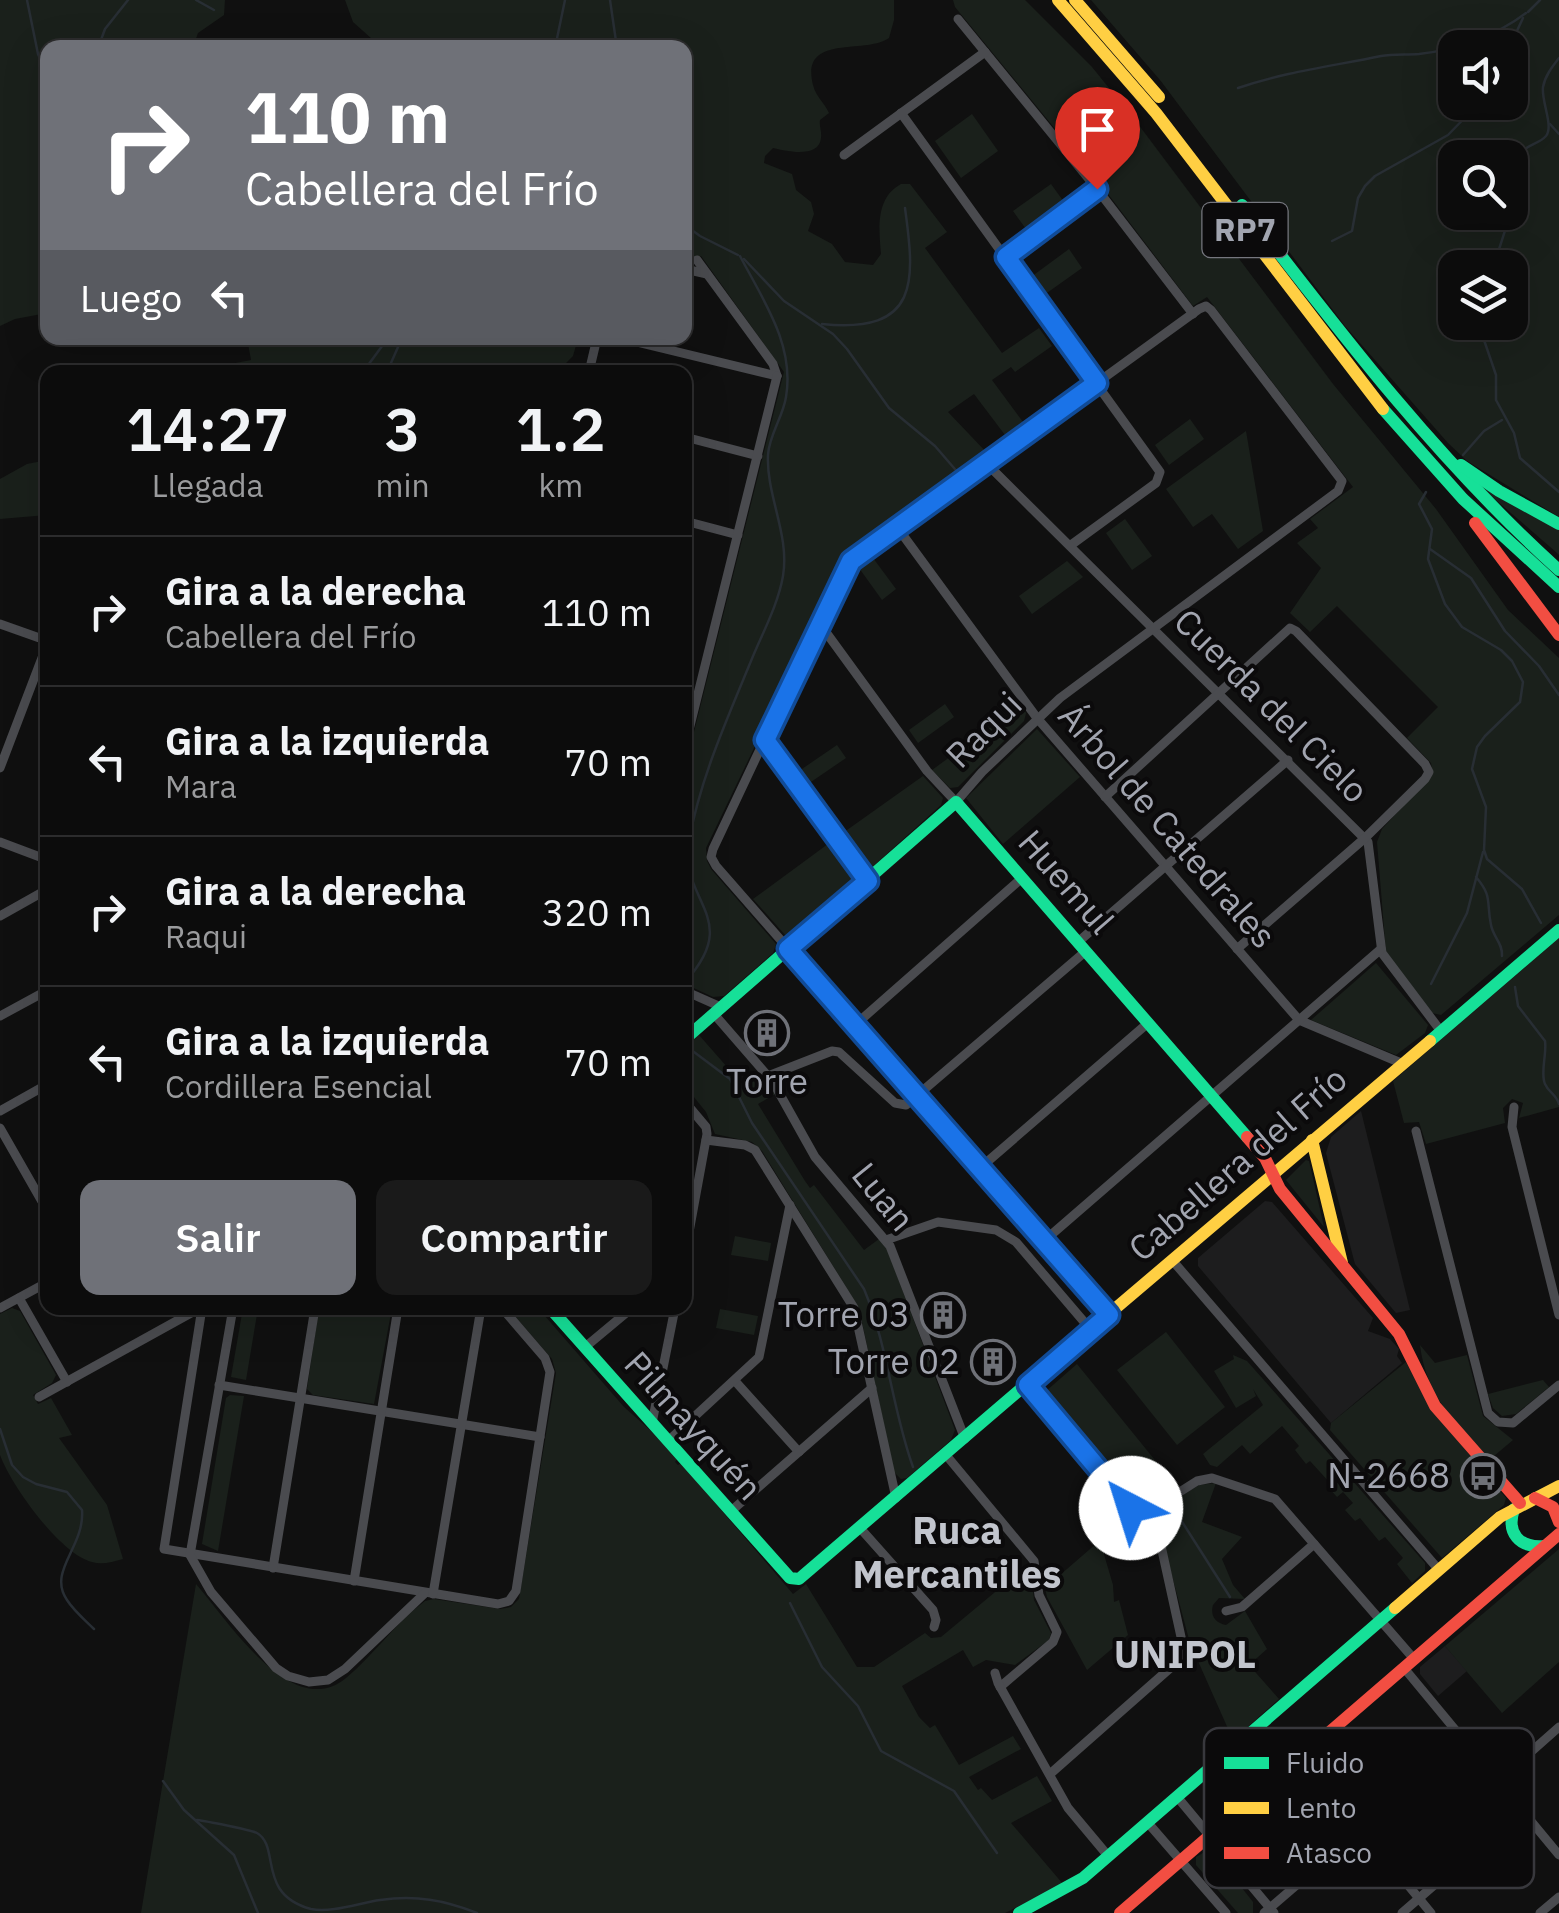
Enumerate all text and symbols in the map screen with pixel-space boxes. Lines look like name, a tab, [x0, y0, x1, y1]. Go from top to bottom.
map controls	[1438, 30, 1528, 340]
button: sound	[1438, 30, 1528, 120]
text: 110 m	[245, 71, 450, 162]
icon: right	[80, 80, 210, 210]
pin	[1055, 87, 1140, 190]
icon: arrive	[1070, 102, 1125, 157]
button: search	[1438, 140, 1528, 230]
text: Cabellera del Frío	[245, 159, 599, 217]
road number: RP7	[1202, 203, 1288, 257]
button: layers	[1438, 250, 1528, 340]
icon: left	[202, 270, 257, 325]
text: Luego	[80, 273, 182, 322]
text: 14:27	[126, 389, 289, 468]
text: 3	[385, 389, 421, 468]
text: 1.2	[516, 389, 606, 468]
text: Llegada	[152, 464, 264, 506]
text: min	[376, 464, 430, 506]
text: km	[538, 464, 583, 506]
text: Gira a la derecha	[165, 566, 466, 615]
icon: right	[80, 584, 135, 639]
text: 110 m	[541, 587, 652, 636]
street label: Cuerda del Cielo	[1165, 598, 1379, 812]
text: Cabellera del Frío	[165, 615, 416, 657]
street label: Raqui	[935, 681, 1031, 777]
street label: Árbol de Catedrales	[1049, 693, 1287, 957]
text: Gira a la izquierda	[165, 716, 489, 765]
icon: left	[80, 734, 135, 789]
text: 70 m	[564, 737, 652, 786]
text: Mara	[165, 765, 237, 807]
street label: Huemul	[1009, 820, 1125, 943]
text: Gira a la derecha	[165, 866, 466, 915]
icon: right	[80, 884, 135, 939]
text: 320 m	[541, 887, 652, 936]
text: Raqui	[165, 915, 247, 957]
building icon: Torre	[744, 1010, 790, 1056]
text: Gira a la izquierda	[165, 1016, 489, 1065]
icon: left	[80, 1034, 135, 1089]
text: 70 m	[564, 1037, 652, 1086]
street label: Cabellera del Frío	[1118, 1056, 1356, 1271]
place label: Torre	[726, 1058, 808, 1104]
text: Cordillera Esencial	[165, 1065, 432, 1107]
street label: Luan	[842, 1153, 925, 1240]
button: Salir	[80, 1180, 356, 1295]
button: Compartir	[376, 1180, 652, 1295]
place label: Torre 03	[778, 1291, 910, 1337]
building icon: Torre 03	[920, 1292, 966, 1338]
place label: Torre 02	[828, 1338, 960, 1384]
building icon: Torre 02	[970, 1339, 1016, 1385]
street label: Pilmayquén	[615, 1341, 773, 1510]
place label: N-2668	[1327, 1452, 1450, 1498]
bus stop icon: N-2668	[1460, 1453, 1506, 1499]
position arrow	[1079, 1456, 1183, 1560]
district label: Ruca Mercantiles	[852, 1505, 1062, 1598]
district label: UNIPOL	[1114, 1629, 1256, 1678]
legend	[1204, 1728, 1534, 1888]
text: Fluido	[1286, 1744, 1364, 1781]
text: Lento	[1286, 1789, 1356, 1826]
text: Atasco	[1286, 1834, 1372, 1871]

